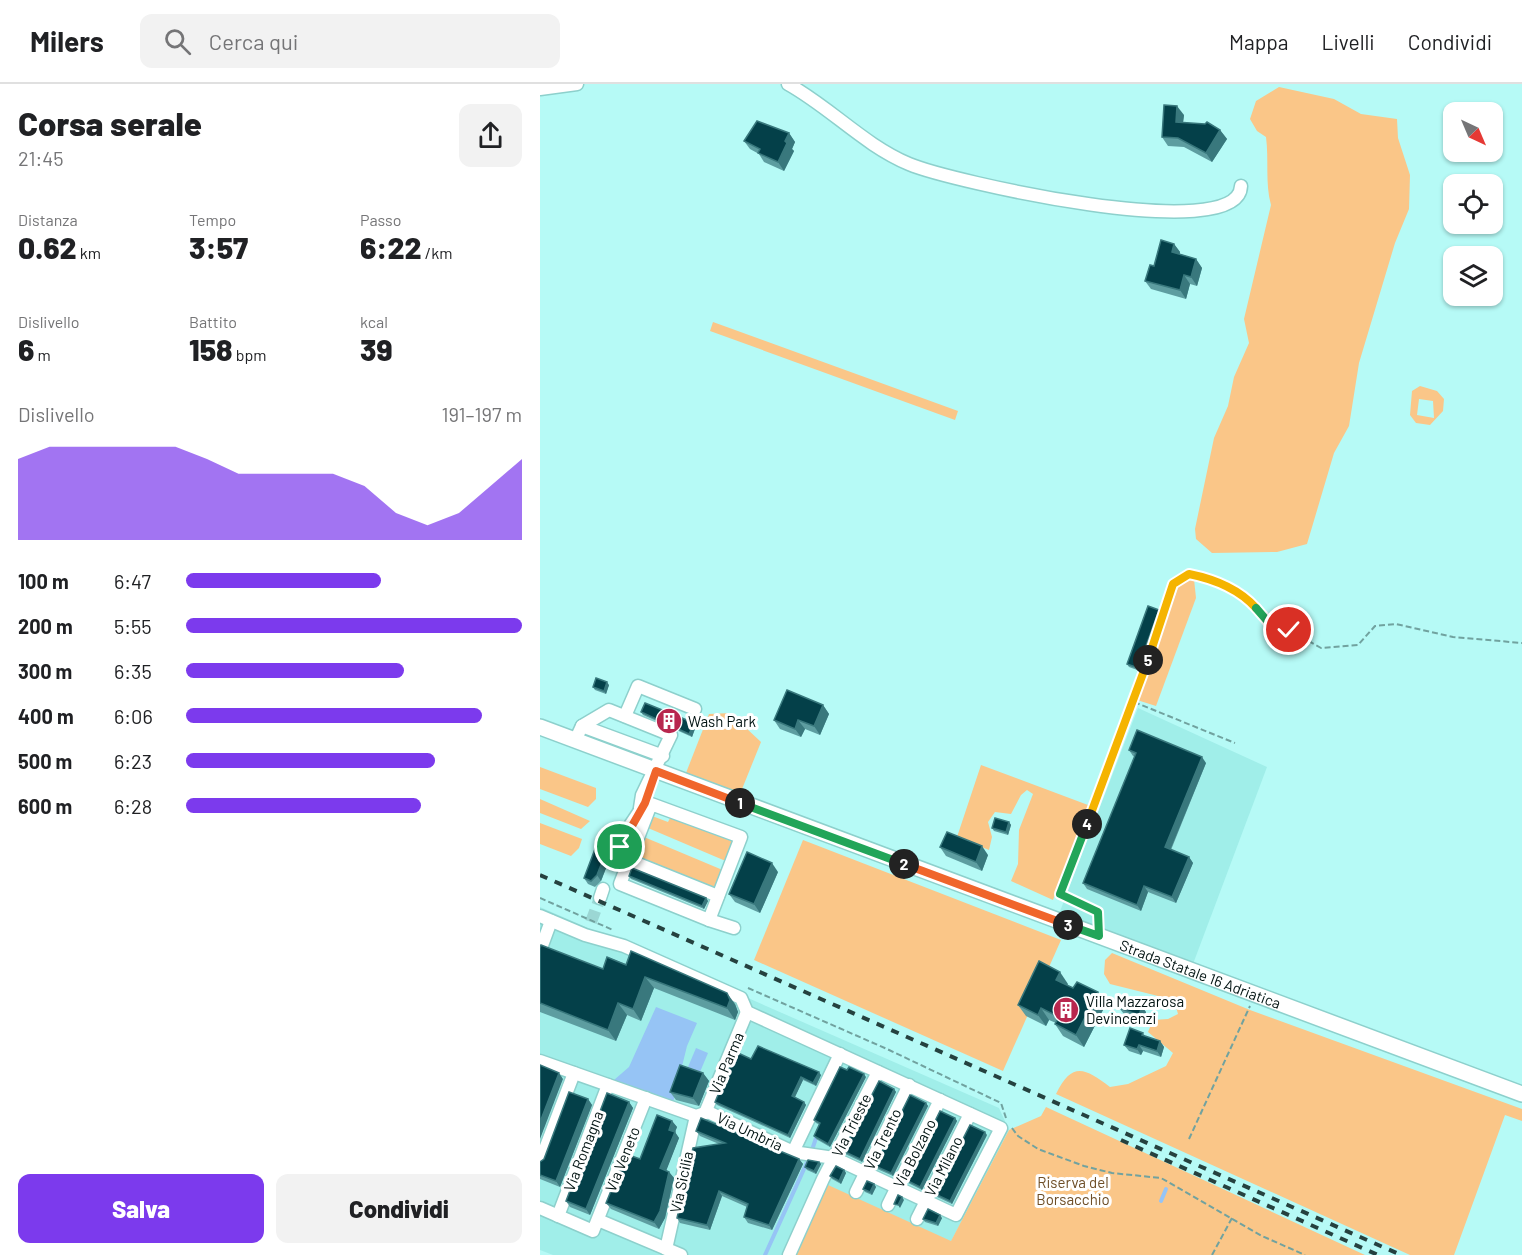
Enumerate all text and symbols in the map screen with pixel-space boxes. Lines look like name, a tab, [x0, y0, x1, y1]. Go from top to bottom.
search box	[140, 14, 560, 68]
text: Milers	[30, 24, 104, 58]
icon: search	[161, 25, 194, 58]
text: Cerca qui	[209, 28, 298, 54]
text: Mappa	[1229, 29, 1289, 54]
text: Livelli	[1322, 29, 1375, 54]
text: Condividi	[1408, 29, 1492, 54]
north arrow	[1443, 102, 1503, 162]
map controls	[1443, 102, 1503, 306]
text: Corsa serale	[18, 103, 202, 143]
button: share	[459, 104, 522, 167]
text: 21:45	[18, 146, 64, 170]
button: locate	[1443, 174, 1503, 234]
text: Distanza	[18, 210, 78, 229]
text: Tempo	[189, 210, 236, 229]
text: Passo	[360, 210, 401, 229]
text: 0.62	[18, 229, 77, 265]
text: 3:57	[189, 229, 248, 265]
text: 6:22	[360, 229, 422, 265]
text: km	[77, 243, 101, 262]
text: /km	[422, 243, 452, 262]
button: layers	[1443, 246, 1503, 306]
text: Dislivello	[18, 312, 79, 331]
text: Battito	[189, 312, 237, 331]
text: kcal	[360, 312, 388, 331]
text: 6	[18, 331, 34, 367]
text: 158	[189, 331, 233, 367]
text: 39	[360, 331, 392, 367]
text: m	[34, 345, 51, 364]
text: bpm	[233, 345, 267, 364]
text: Dislivello	[18, 402, 95, 426]
text: 191–197 m	[442, 402, 522, 426]
text: 100 m	[18, 569, 69, 593]
text: 6:47	[114, 569, 151, 593]
pin	[1263, 604, 1314, 655]
icon: check	[1272, 613, 1305, 646]
text: 200 m	[18, 614, 73, 638]
text: 5:55	[114, 614, 152, 638]
pin: 5	[1133, 645, 1163, 675]
text: 5	[1144, 650, 1152, 669]
text: 300 m	[18, 659, 72, 683]
text: 6:35	[114, 659, 152, 683]
text: 400 m	[18, 704, 74, 728]
text: 6:06	[114, 704, 153, 728]
building icon: Wash Park	[654, 706, 684, 736]
place label: Wash Park	[688, 712, 756, 730]
text: 500 m	[18, 749, 72, 773]
text: 6:23	[114, 749, 152, 773]
pin: 1	[725, 788, 755, 818]
text: 1	[737, 793, 743, 812]
text: 600 m	[18, 794, 72, 818]
text: 6:28	[114, 794, 152, 818]
pin: 4	[1072, 809, 1102, 839]
text: 4	[1082, 814, 1092, 833]
pin	[594, 821, 645, 872]
icon: arrive	[603, 830, 636, 863]
pin: 2	[889, 849, 919, 879]
text: 2	[900, 854, 908, 873]
pin: 3	[1053, 910, 1083, 940]
text: 3	[1064, 915, 1072, 934]
street label: Strada Statale 16 Adriatica	[1117, 936, 1283, 1012]
place label: Villa Mazzarosa Devincenzi	[1086, 992, 1184, 1027]
building icon: Villa Mazzarosa Devincenzi	[1051, 995, 1081, 1025]
street label: Via Parma	[705, 1029, 747, 1097]
street label: Via Trieste	[827, 1090, 875, 1160]
street label: Via Trento	[859, 1105, 905, 1173]
street label: Via Romagna	[559, 1108, 607, 1194]
street label: Via Umbria	[714, 1108, 786, 1154]
street label: Via Bolzano	[889, 1116, 939, 1190]
street label: Via Veneto	[601, 1124, 643, 1194]
street label: Via Milano	[920, 1133, 966, 1199]
street label: Via Sicilia	[666, 1150, 696, 1214]
park label: Riserva del Borsacchio	[1036, 1173, 1110, 1208]
button: Salva	[18, 1174, 264, 1243]
button: Condividi	[276, 1174, 522, 1243]

